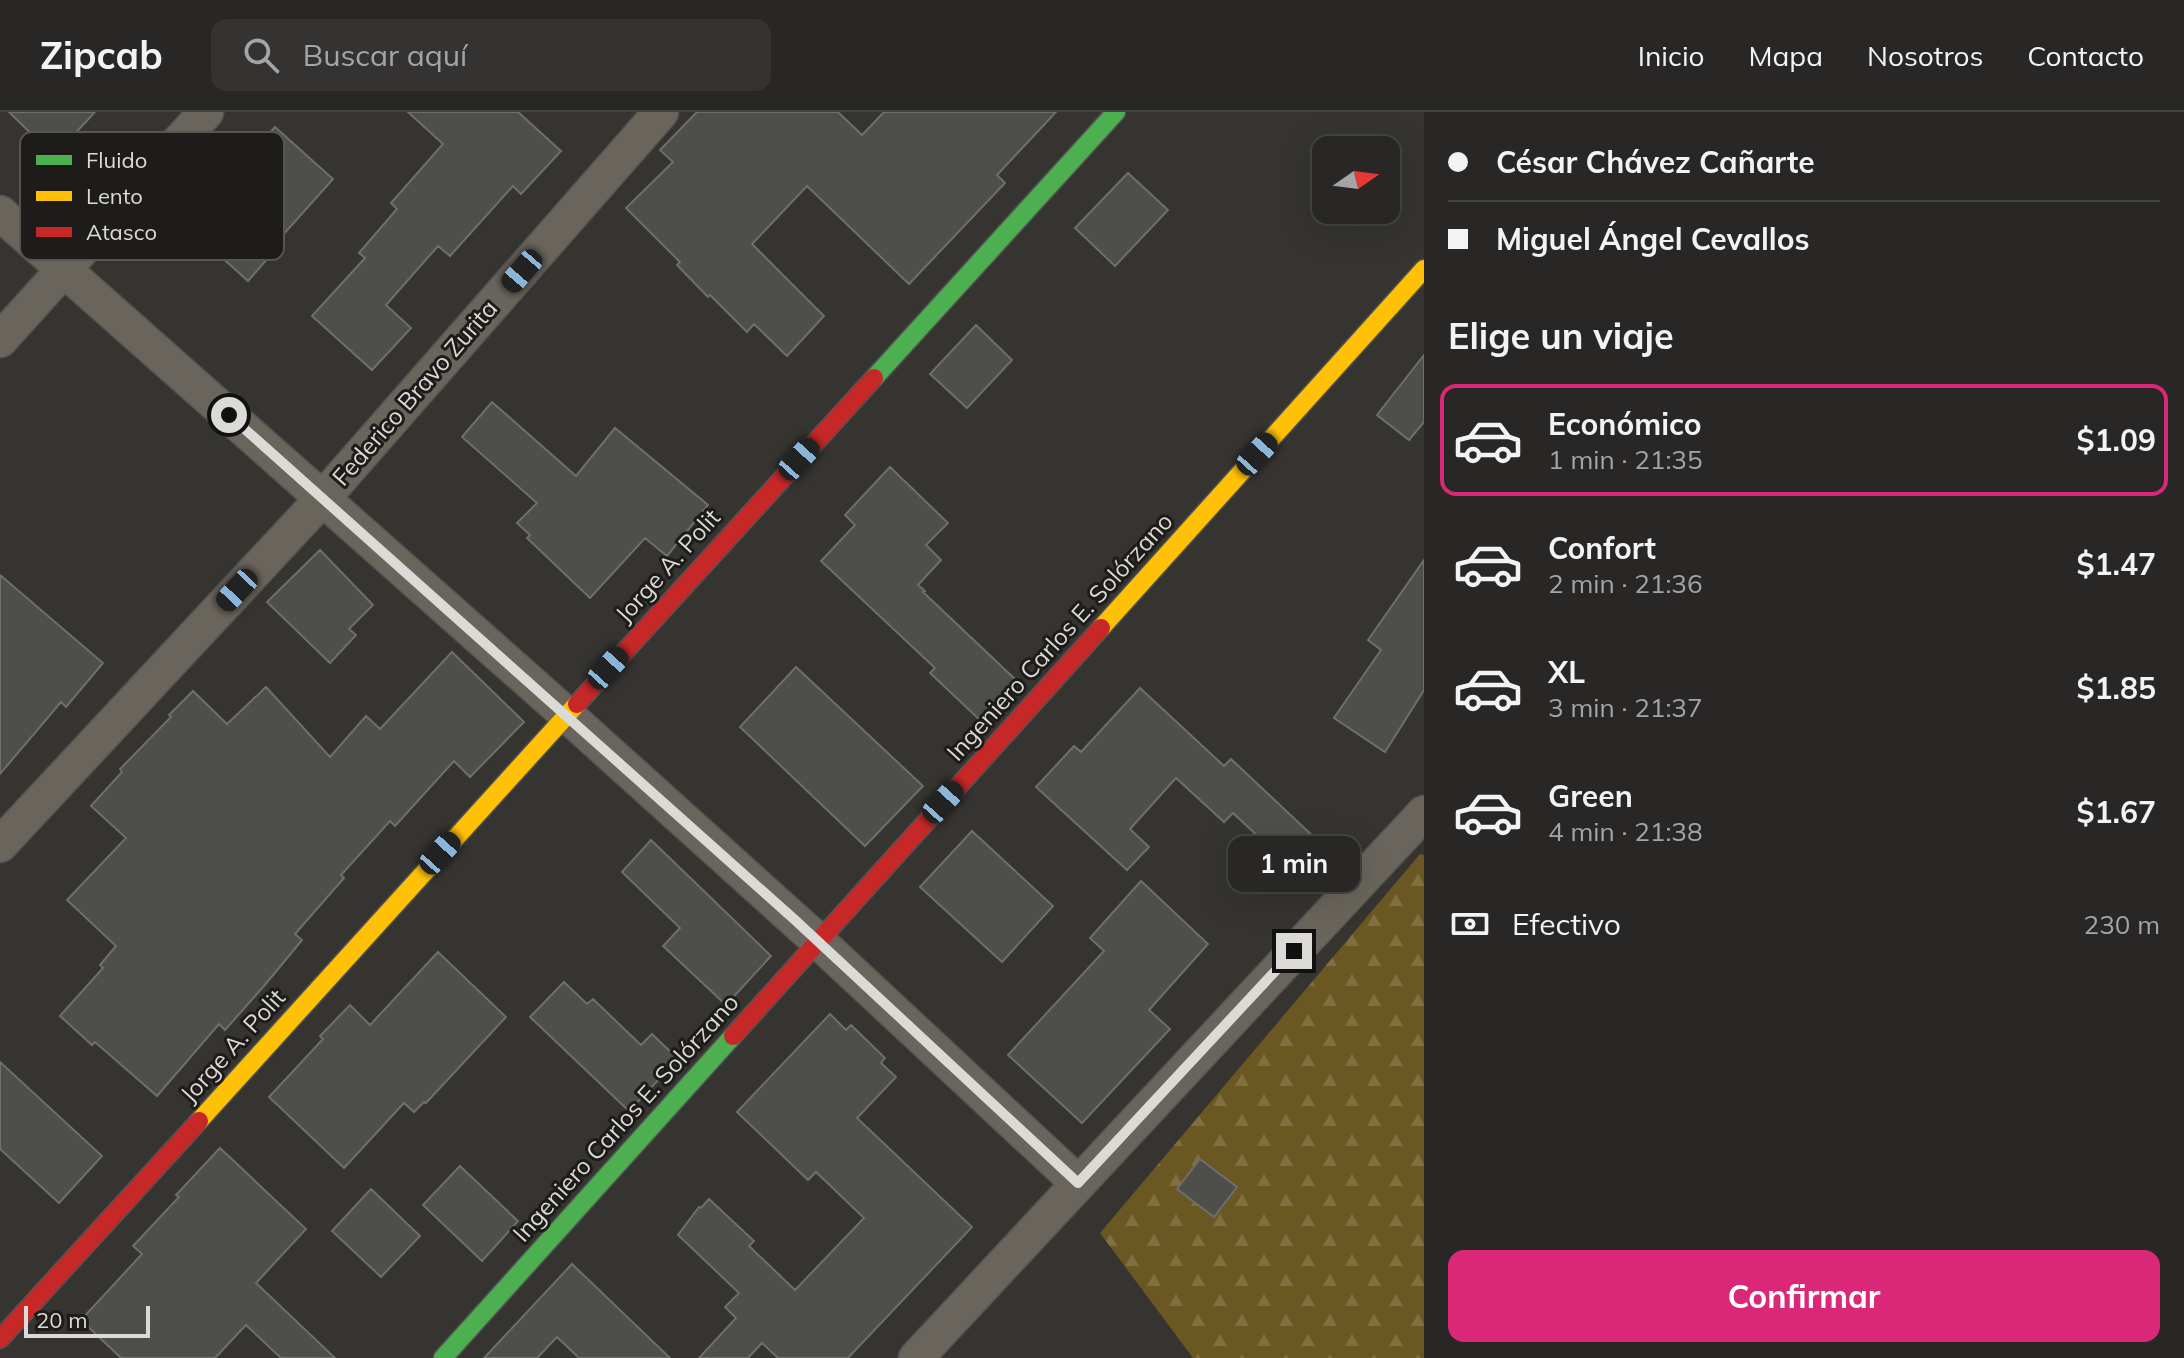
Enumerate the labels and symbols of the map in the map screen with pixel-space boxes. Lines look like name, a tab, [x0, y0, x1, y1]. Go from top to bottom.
legend	[20, 132, 284, 260]
north arrow	[1312, 136, 1400, 224]
text: Fluido	[86, 146, 147, 174]
text: Lento	[86, 182, 143, 210]
text: Atasco	[86, 218, 157, 246]
car	[497, 245, 547, 297]
street label: Federico Bravo Zurita	[325, 293, 503, 491]
route start	[211, 397, 247, 433]
car	[1232, 428, 1282, 480]
car	[774, 433, 824, 485]
street label: Jorge A. Polit	[608, 502, 726, 628]
street label: Ingeniero Carlos E. Solórzano	[940, 506, 1179, 767]
car	[212, 564, 262, 616]
car	[583, 642, 633, 694]
car	[918, 776, 968, 828]
car	[415, 827, 465, 879]
callout: 1 min	[1228, 835, 1360, 891]
route end	[1276, 933, 1312, 969]
street label: Jorge A. Polit	[173, 982, 291, 1108]
street label: Ingeniero Carlos E. Solórzano	[506, 987, 745, 1248]
scale bar	[24, 1302, 150, 1338]

